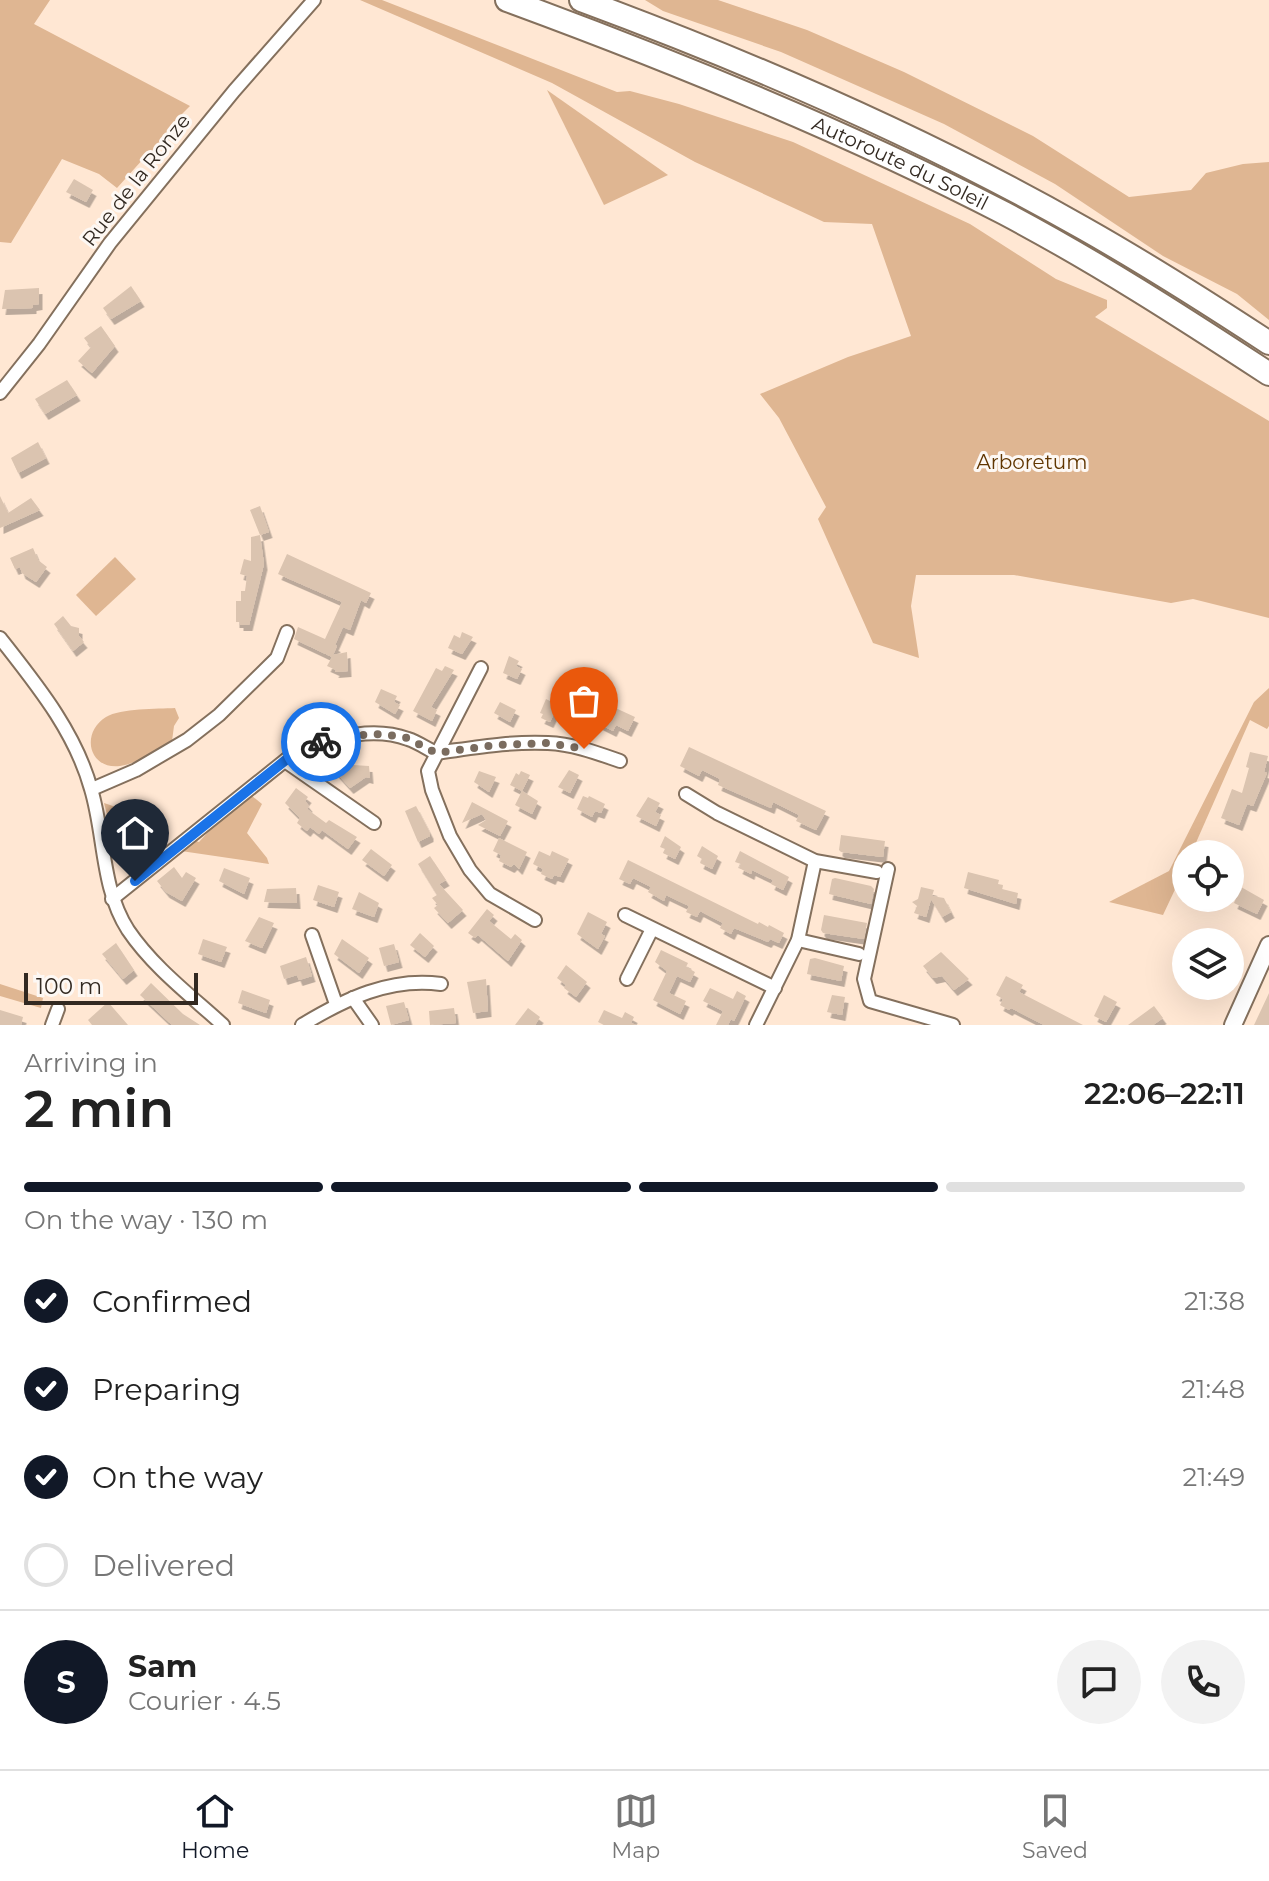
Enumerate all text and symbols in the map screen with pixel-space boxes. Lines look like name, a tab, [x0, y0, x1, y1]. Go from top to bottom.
street label: Rue de la Ronze	[77, 109, 195, 251]
street label: Autoroute du Soleil	[809, 111, 993, 215]
park label: Arboretum	[977, 450, 1087, 474]
pin	[550, 667, 618, 749]
icon: bag	[562, 679, 606, 723]
courier	[281, 702, 361, 782]
icon: bike	[299, 720, 343, 764]
pin	[101, 799, 169, 881]
icon: home	[113, 811, 157, 855]
map controls	[1172, 840, 1244, 1000]
button: locate	[1172, 840, 1244, 912]
button: layers	[1172, 928, 1244, 1000]
scale bar	[24, 969, 198, 1005]
text: 100 m	[36, 973, 102, 1000]
text: Arriving in	[24, 1047, 158, 1079]
text: 22:06–22:11	[1084, 1075, 1245, 1112]
text: 2 min	[24, 1077, 174, 1140]
text: On the way · 130 m	[24, 1204, 268, 1236]
icon: check	[24, 1279, 68, 1323]
text: Confirmed	[92, 1283, 252, 1320]
text: 21:38	[1184, 1285, 1245, 1317]
icon: check	[24, 1367, 68, 1411]
text: Preparing	[92, 1371, 241, 1408]
text: 21:48	[1181, 1373, 1245, 1405]
icon: check	[24, 1455, 68, 1499]
text: On the way	[92, 1459, 263, 1496]
text: 21:49	[1183, 1461, 1245, 1493]
text: Delivered	[92, 1547, 235, 1584]
button: chat	[1057, 1640, 1141, 1724]
button: phone	[1161, 1640, 1245, 1724]
text: Sam	[128, 1648, 197, 1685]
text: S	[56, 1664, 76, 1701]
text: Courier · 4.5	[128, 1685, 281, 1717]
tab: Home	[181, 1789, 249, 1864]
tab: Map	[611, 1789, 660, 1864]
tab: Saved	[1022, 1789, 1088, 1864]

